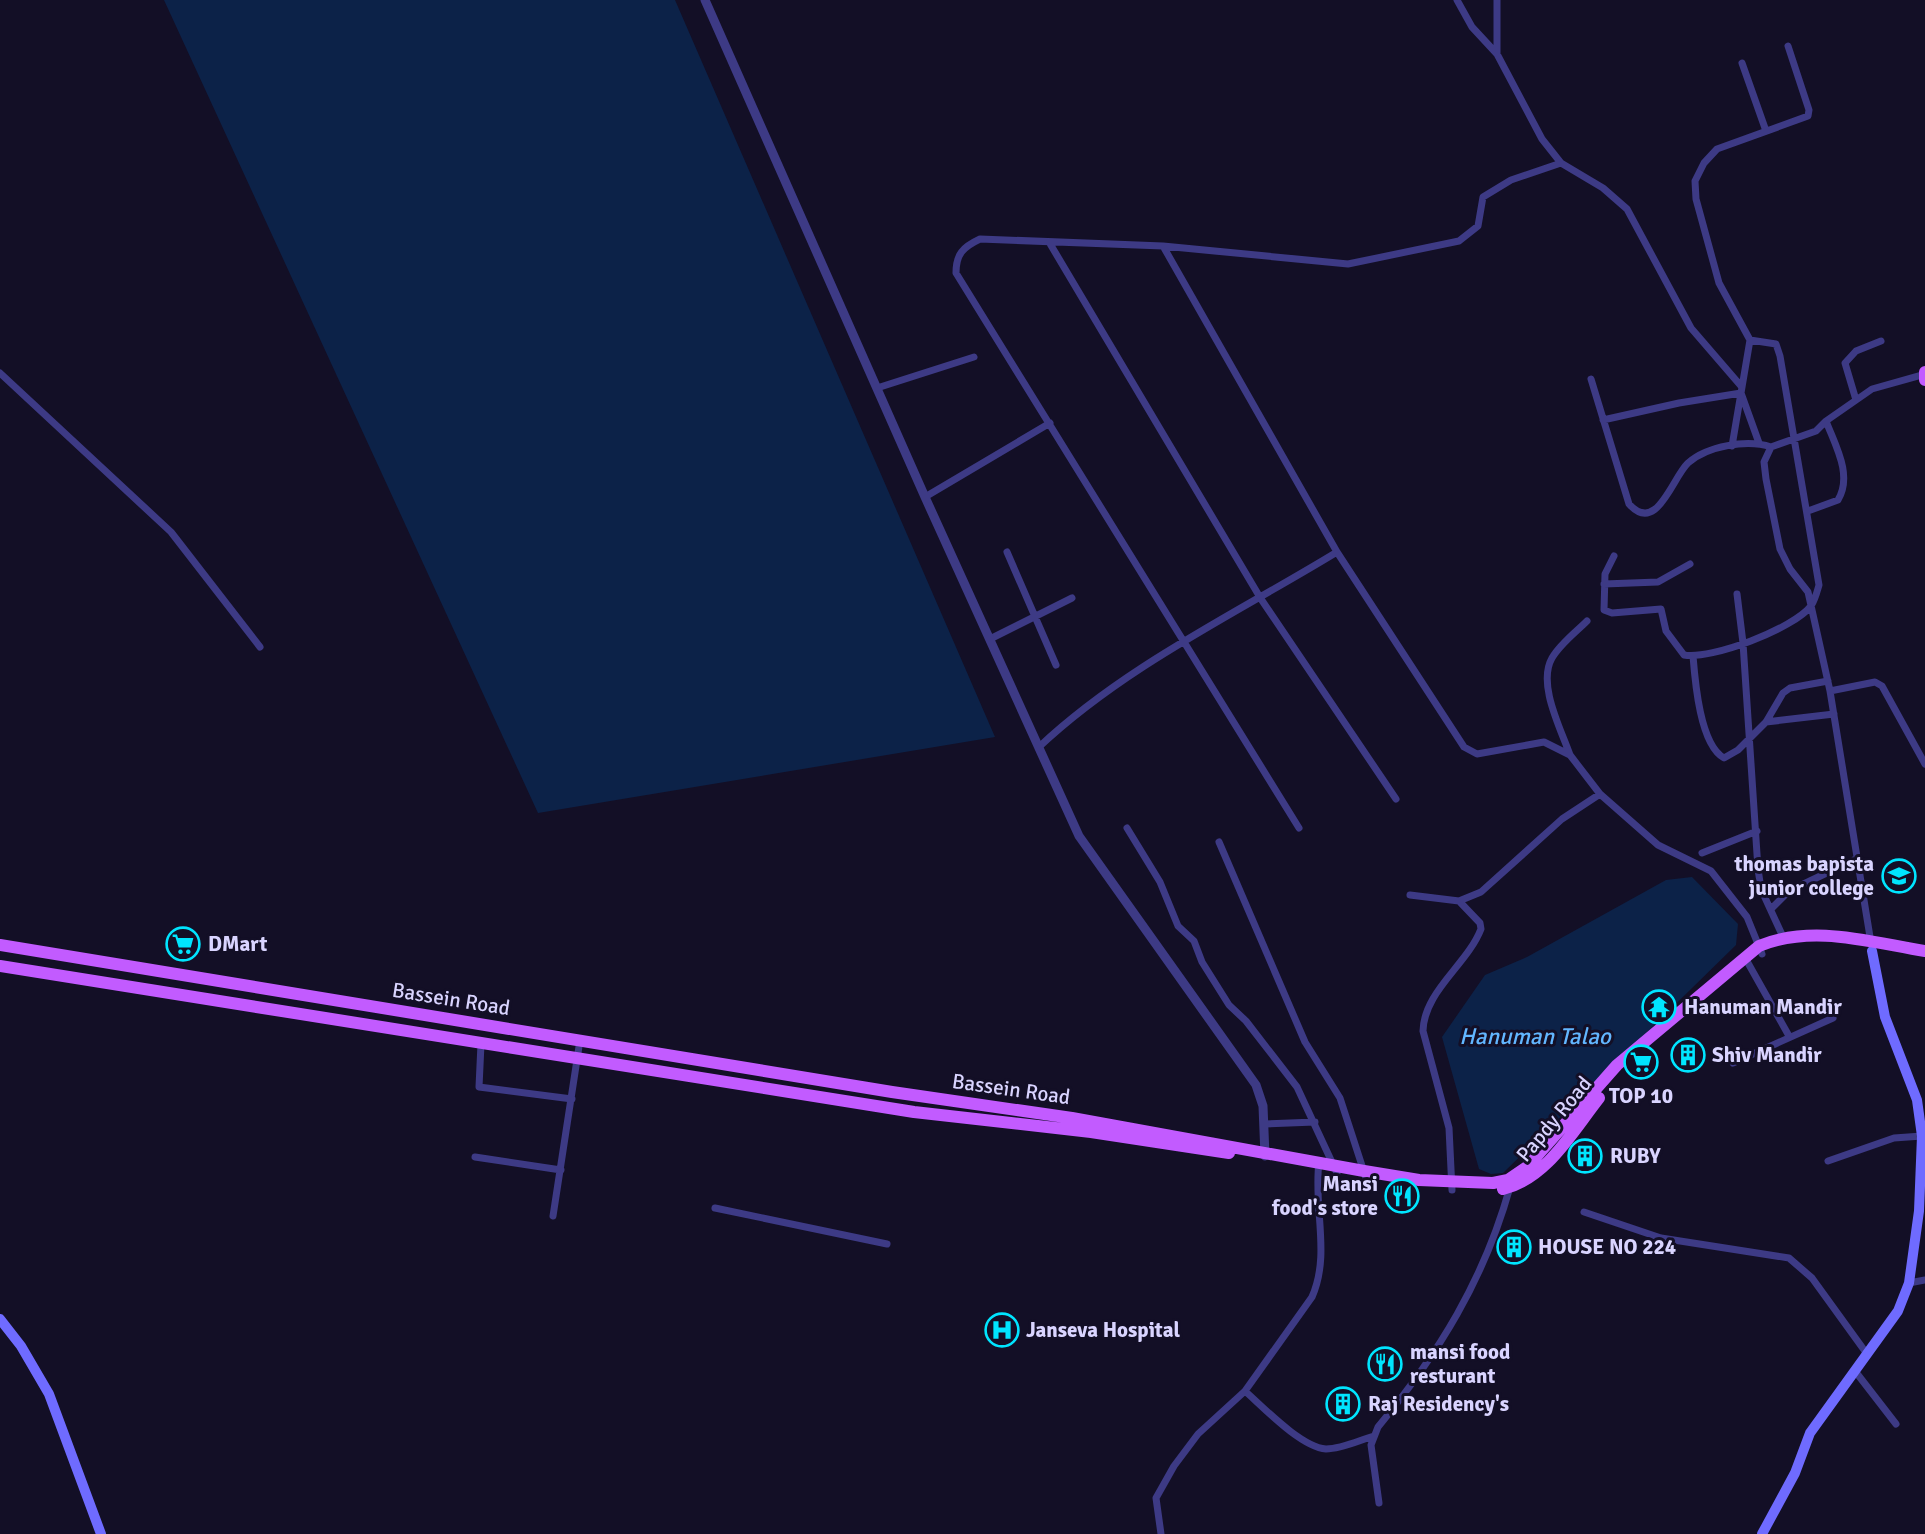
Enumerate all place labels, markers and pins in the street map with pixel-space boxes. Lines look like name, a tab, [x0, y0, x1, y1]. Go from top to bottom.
place label: thomas bapista junior college	[1734, 851, 1874, 901]
school or university icon: thomas bapista junior college	[1880, 857, 1918, 895]
supermarket icon: DMart	[164, 925, 202, 963]
place label: DMart	[208, 931, 267, 957]
temple icon: Hanuman Mandir	[1640, 988, 1678, 1026]
place label: Hanuman Mandir	[1684, 994, 1842, 1020]
building icon: Shiv Mandir	[1669, 1036, 1707, 1074]
place label: Shiv Mandir	[1712, 1042, 1822, 1068]
supermarket icon: TOP 10	[1622, 1043, 1660, 1081]
place label: TOP 10	[1609, 1083, 1673, 1109]
building icon: RUBY	[1566, 1137, 1604, 1175]
place label: RUBY	[1610, 1143, 1661, 1169]
place label: Mansi food's store	[1271, 1171, 1378, 1221]
restaurant icon: Mansi food's store	[1383, 1177, 1421, 1215]
building icon: HOUSE NO 224	[1495, 1228, 1533, 1266]
place label: HOUSE NO 224	[1538, 1234, 1676, 1260]
hospital icon: Janseva Hospital	[983, 1311, 1021, 1349]
place label: Janseva Hospital	[1026, 1317, 1180, 1343]
place label: mansi food resturant	[1410, 1339, 1510, 1389]
restaurant icon: mansi food resturant	[1366, 1345, 1404, 1383]
building icon: Raj Residency's	[1324, 1385, 1362, 1423]
place label: Raj Residency's	[1368, 1391, 1509, 1417]

